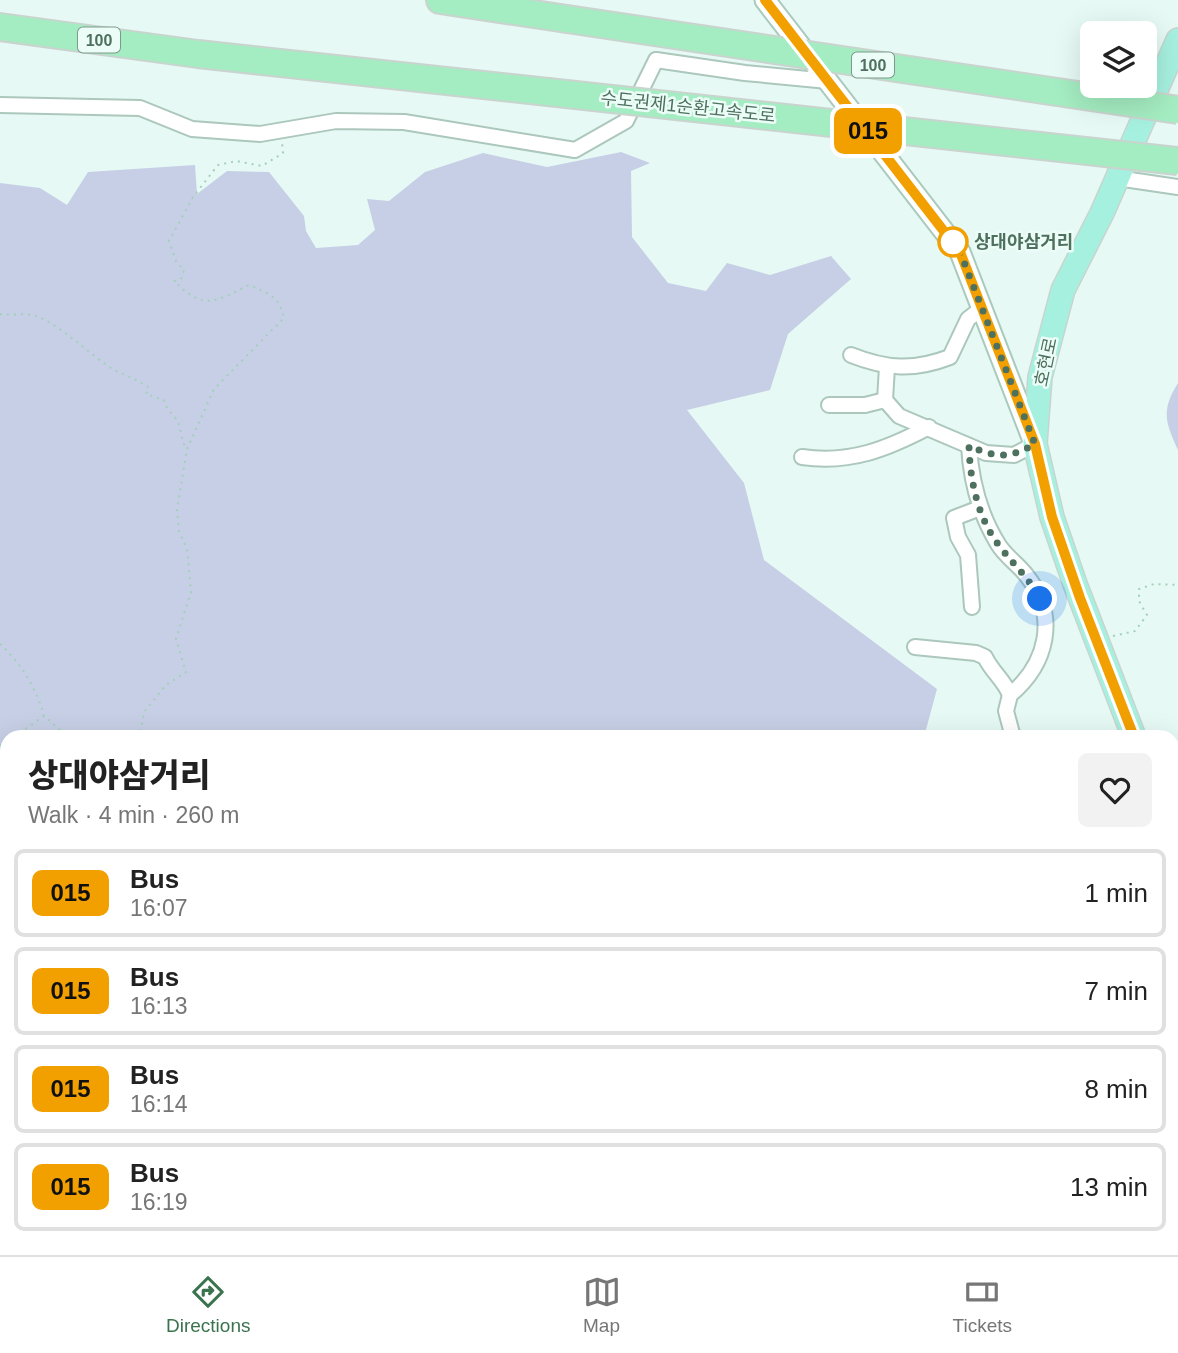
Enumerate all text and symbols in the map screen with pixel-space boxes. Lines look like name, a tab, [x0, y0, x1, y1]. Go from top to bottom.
map controls	[1080, 21, 1157, 98]
button: layers	[1080, 21, 1157, 98]
road number: 100	[78, 28, 120, 52]
road number: 100	[852, 53, 894, 78]
street label: 수도권제1순환고속도로	[600, 88, 776, 126]
line badge: 015	[828, 108, 908, 154]
text: 015	[848, 117, 888, 144]
marker: 상대야삼거리	[938, 227, 968, 257]
place label: 상대야삼거리	[974, 232, 1073, 252]
street label: 호현로	[1031, 336, 1061, 388]
your location	[1022, 581, 1057, 616]
button: heart	[1078, 753, 1152, 827]
text: 상대야삼거리	[28, 757, 210, 794]
text: Walk · 4 min · 260 m	[28, 802, 239, 828]
text: Bus	[130, 864, 179, 894]
text: 1 min	[1084, 878, 1148, 908]
text: 015	[50, 879, 91, 906]
text: 16:07	[130, 895, 188, 921]
text: Bus	[130, 962, 179, 992]
text: 7 min	[1084, 976, 1148, 1006]
text: 015	[50, 977, 91, 1004]
text: 16:13	[130, 993, 188, 1019]
text: Bus	[130, 1060, 179, 1090]
text: 8 min	[1084, 1074, 1148, 1104]
text: 015	[50, 1075, 91, 1102]
text: 16:14	[130, 1091, 188, 1117]
text: Bus	[130, 1158, 179, 1188]
text: 13 min	[1070, 1172, 1148, 1202]
text: 015	[50, 1173, 91, 1200]
text: 16:19	[130, 1189, 188, 1215]
tab: Directions	[166, 1273, 250, 1337]
tab: Map	[583, 1273, 621, 1337]
tab: Tickets	[953, 1273, 1012, 1337]

